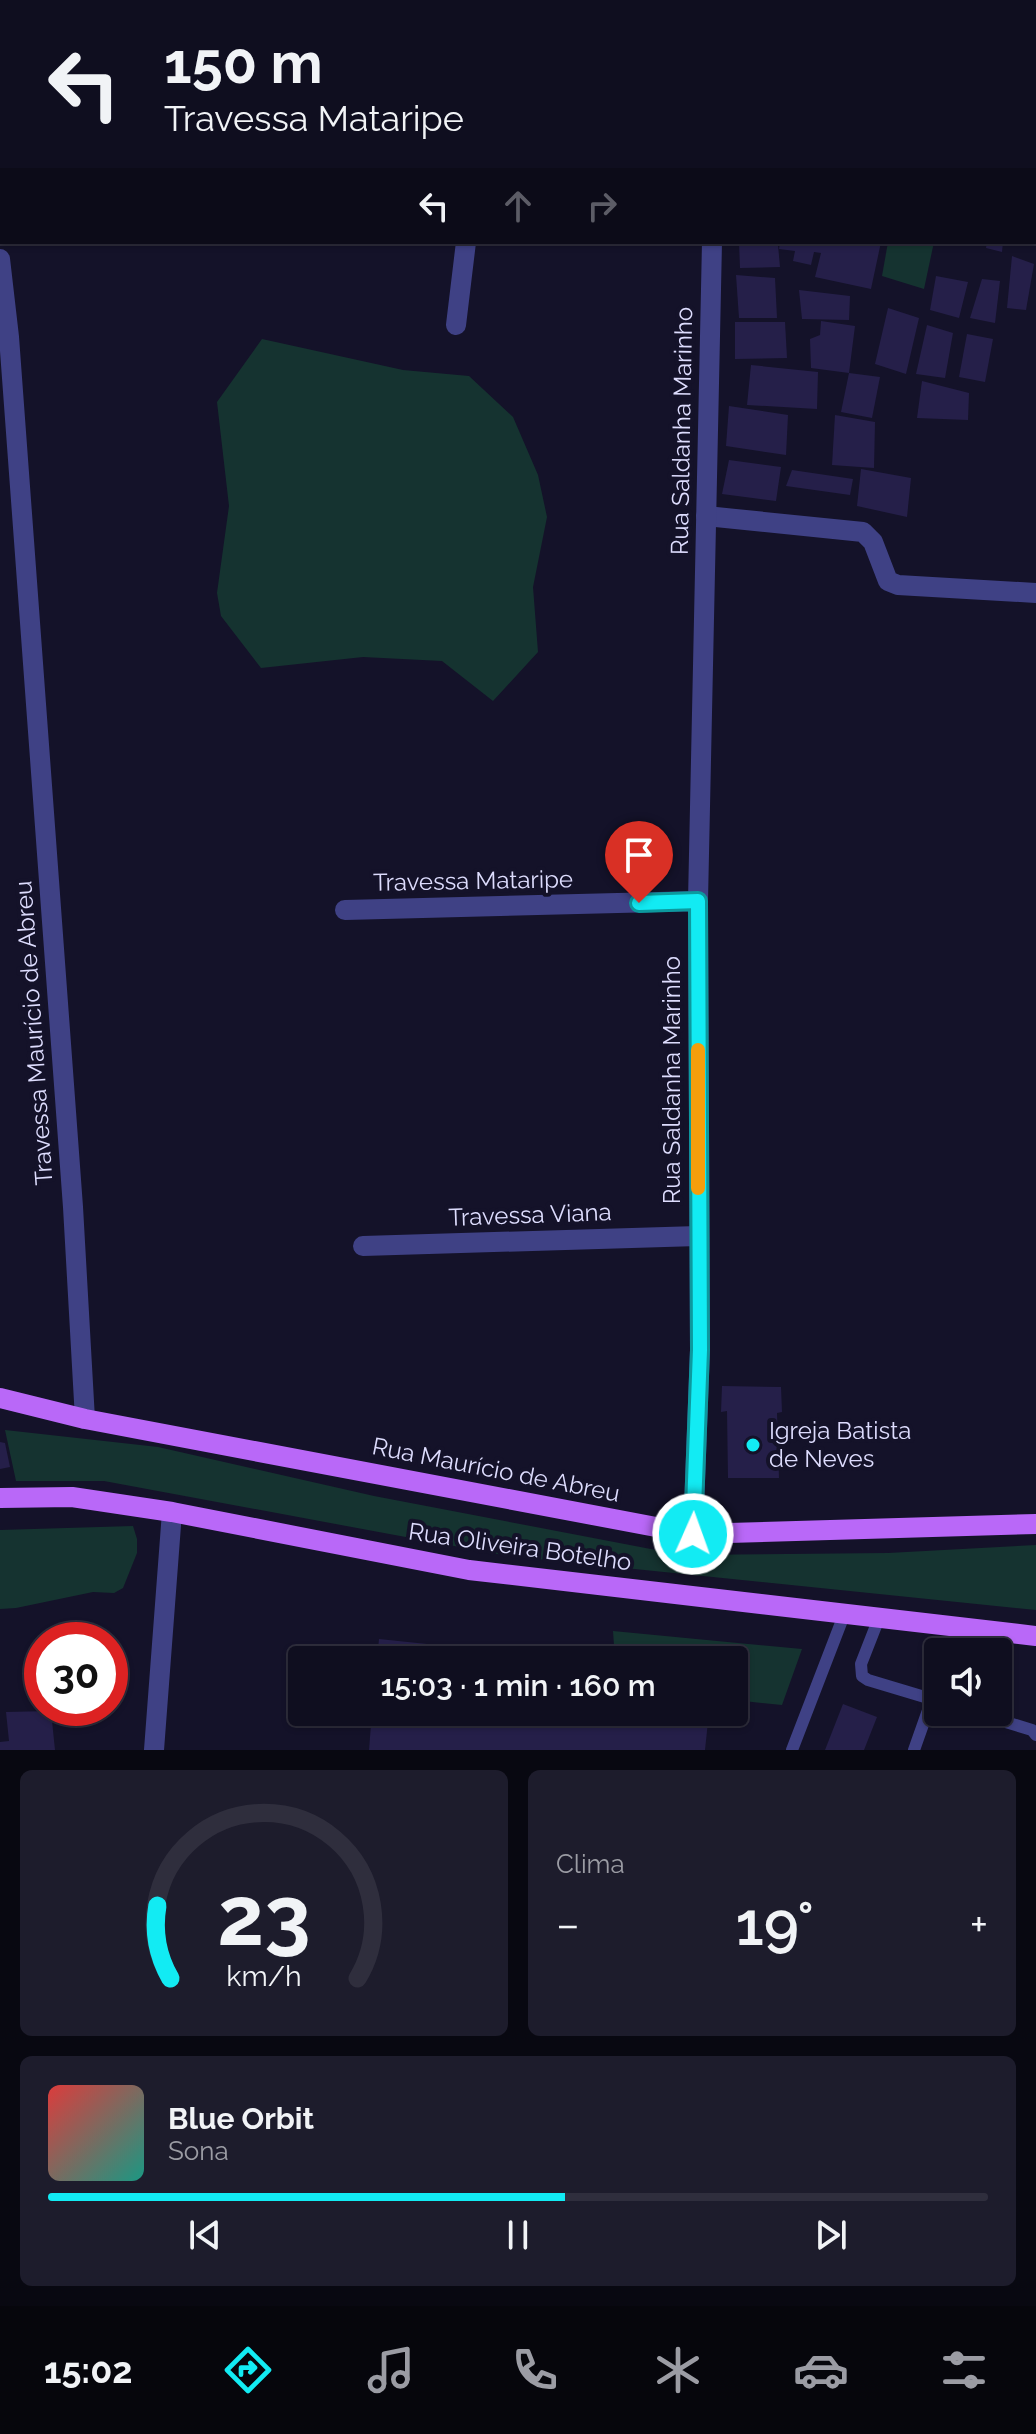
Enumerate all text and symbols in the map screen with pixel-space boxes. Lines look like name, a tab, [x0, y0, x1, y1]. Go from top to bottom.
text: 150 m	[164, 30, 323, 96]
icon: left	[32, 32, 136, 136]
text: Travessa Mataripe	[164, 97, 464, 139]
icon: left	[412, 184, 456, 228]
icon: ahead	[496, 184, 540, 228]
icon: right	[580, 184, 624, 228]
street label: Rua Saldanha Marinho	[665, 307, 698, 555]
pin	[605, 821, 673, 903]
icon: arrive	[617, 833, 661, 877]
street label: Travessa Mataripe	[373, 864, 573, 897]
street label: Travessa Maurício de Abreu	[8, 880, 59, 1186]
street label: Rua Saldanha Marinho	[657, 956, 686, 1204]
street label: Travessa Viana	[448, 1197, 612, 1232]
place label: Igreja Batista de Neves	[769, 1416, 911, 1473]
street label: Rua Maurício de Abreu	[370, 1431, 622, 1508]
marker: Igreja Batista de Neves	[744, 1436, 762, 1454]
position arrow	[651, 1492, 735, 1576]
street label: Rua Oliveira Botelho	[407, 1517, 633, 1577]
speed limit sign: 30	[24, 1622, 128, 1726]
map controls	[924, 1638, 1012, 1726]
button: sound	[924, 1638, 1012, 1726]
text: 15:03 · 1 min · 160 m	[380, 1668, 656, 1703]
text: Clima	[556, 1849, 625, 1879]
text: 23	[217, 1867, 311, 1964]
text: 19°	[735, 1889, 814, 1959]
text: −	[556, 1899, 580, 1950]
text: +	[970, 1899, 988, 1950]
text: km/h	[226, 1959, 302, 1993]
text: Blue Orbit	[168, 2101, 314, 2136]
text: Sona	[168, 2136, 229, 2166]
icon: previous	[183, 2213, 227, 2257]
icon: pause	[496, 2213, 540, 2257]
icon: next	[809, 2213, 853, 2257]
icon: directions	[220, 2342, 276, 2398]
icon: music	[363, 2342, 419, 2398]
icon: phone	[507, 2342, 563, 2398]
icon: climate	[650, 2342, 706, 2398]
icon: car	[793, 2342, 849, 2398]
icon: filters	[936, 2342, 992, 2398]
text: 15:02	[44, 2349, 133, 2391]

